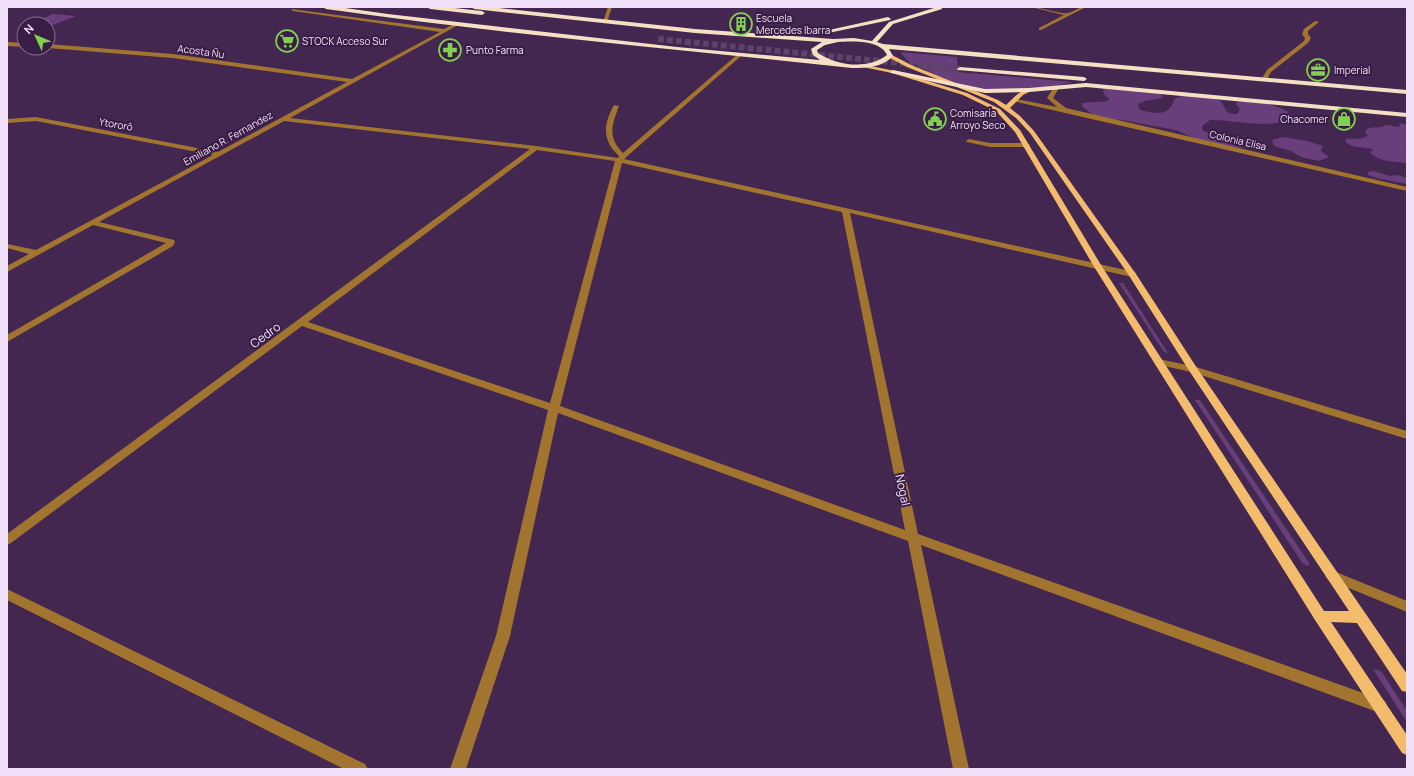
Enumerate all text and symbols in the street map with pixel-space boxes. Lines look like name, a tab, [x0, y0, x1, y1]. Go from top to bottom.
building icon: Escuela Mercedes Ibarra	[728, 11, 754, 37]
place label: Escuela Mercedes Ibarra	[756, 11, 830, 37]
north arrow	[16, 16, 56, 56]
text: N	[20, 21, 37, 37]
supermarket icon: STOCK Acceso Sur	[274, 28, 300, 54]
place label: STOCK Acceso Sur	[302, 34, 388, 48]
pharmacy icon: Punto Farma	[437, 37, 463, 63]
street label: Acosta Ñu	[177, 41, 225, 61]
place label: Punto Farma	[466, 43, 524, 57]
office icon: Imperial	[1305, 57, 1331, 83]
place label: Imperial	[1334, 63, 1370, 77]
public building icon: Comisaría Arroyo Seco	[922, 106, 948, 132]
place label: Comisaría Arroyo Seco	[950, 106, 1006, 132]
shop icon: Chacomer	[1331, 106, 1357, 132]
street label: Emiliano R. Fernandez	[181, 108, 275, 168]
place label: Chacomer	[1280, 112, 1328, 126]
street label: Ytororô	[98, 114, 134, 134]
street label: Colonia Elisa	[1208, 127, 1268, 153]
street label: Cedro	[246, 318, 284, 352]
street label: Nogal	[891, 473, 915, 507]

